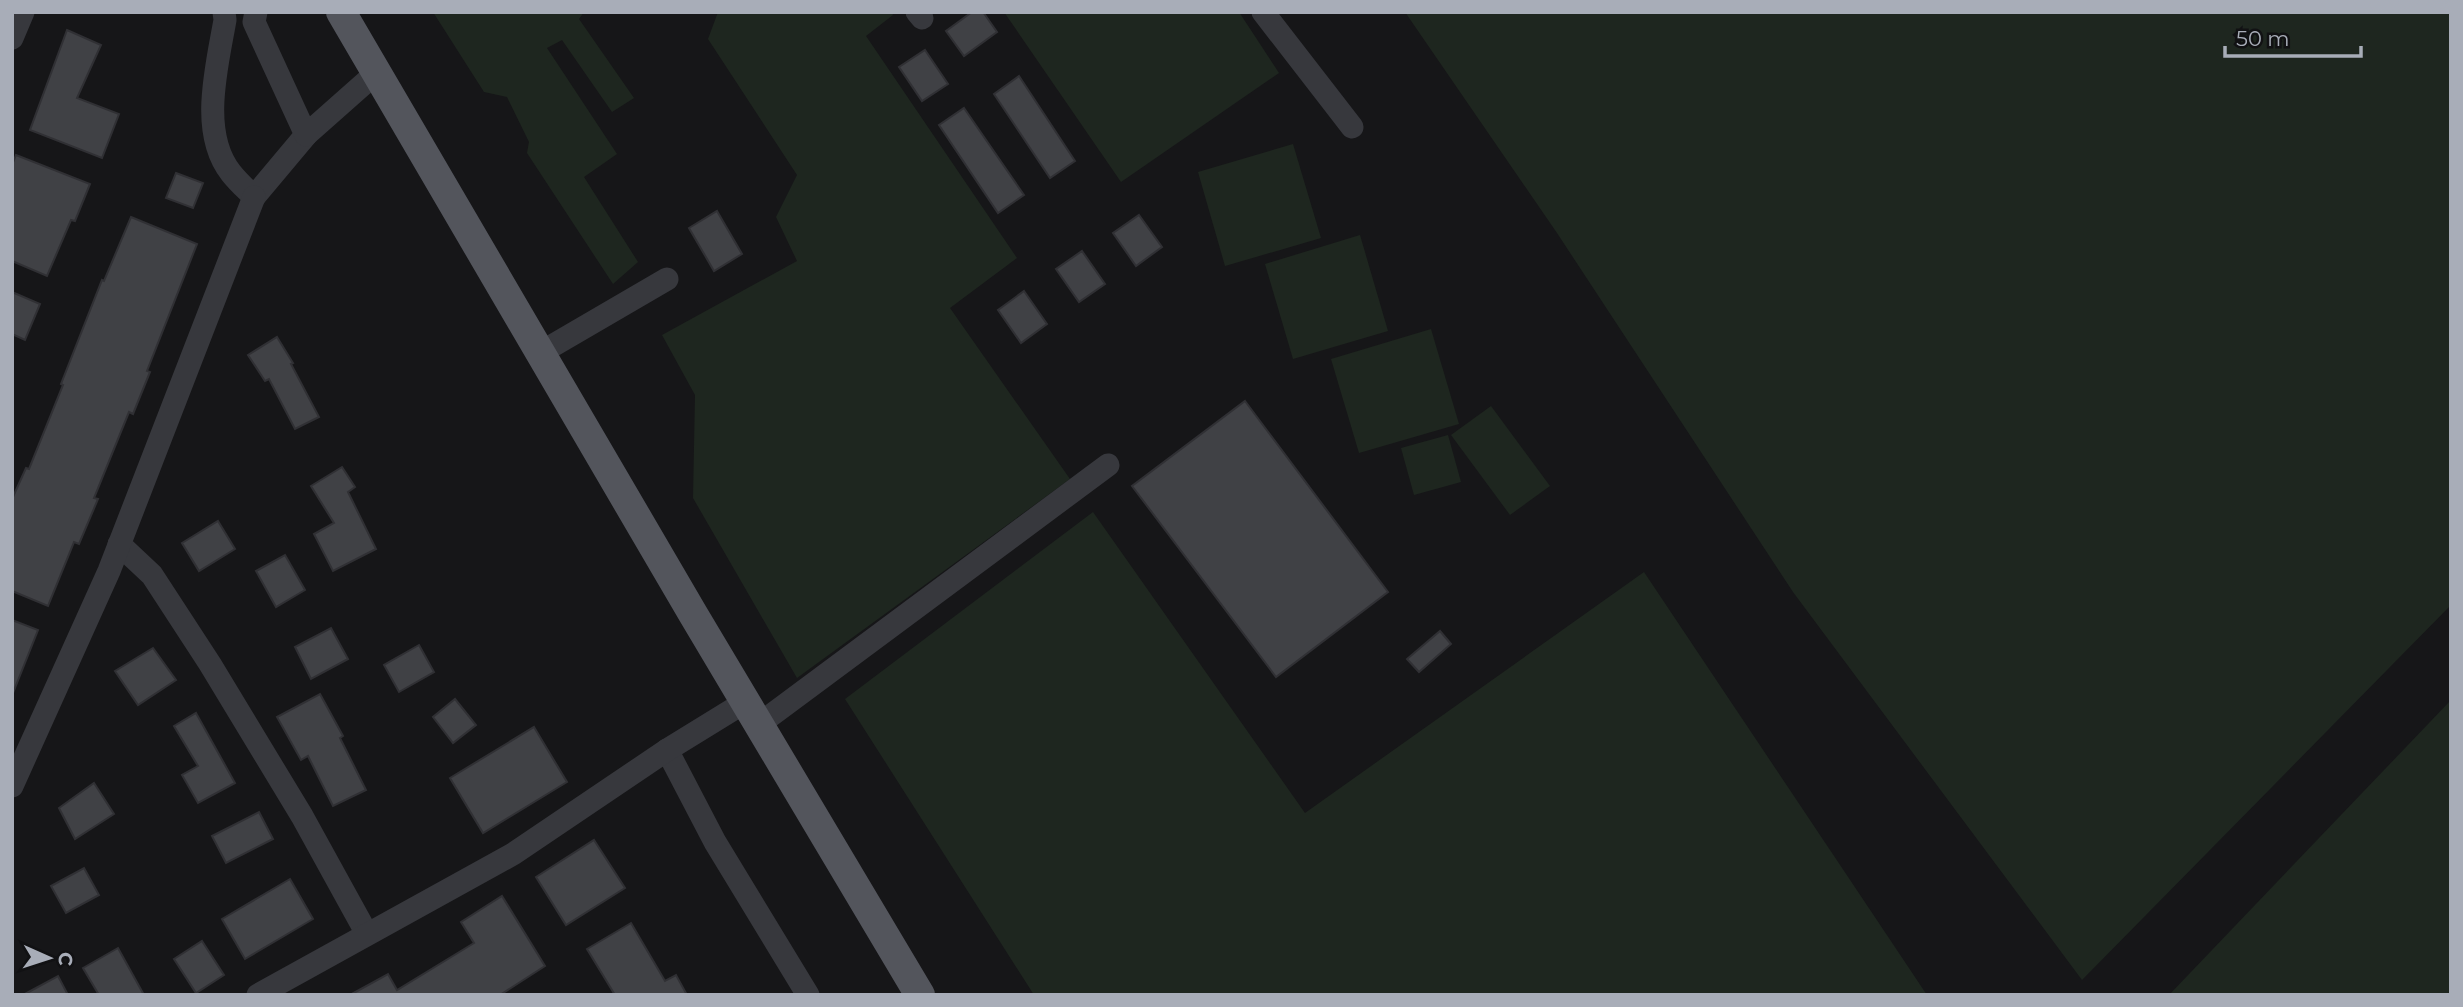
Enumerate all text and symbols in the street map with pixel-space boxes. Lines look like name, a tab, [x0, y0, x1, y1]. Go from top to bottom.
scale bar	[2225, 14, 2362, 58]
text: 50 m	[2236, 26, 2290, 51]
north arrow	[14, 923, 84, 993]
text: С	[54, 951, 77, 967]

